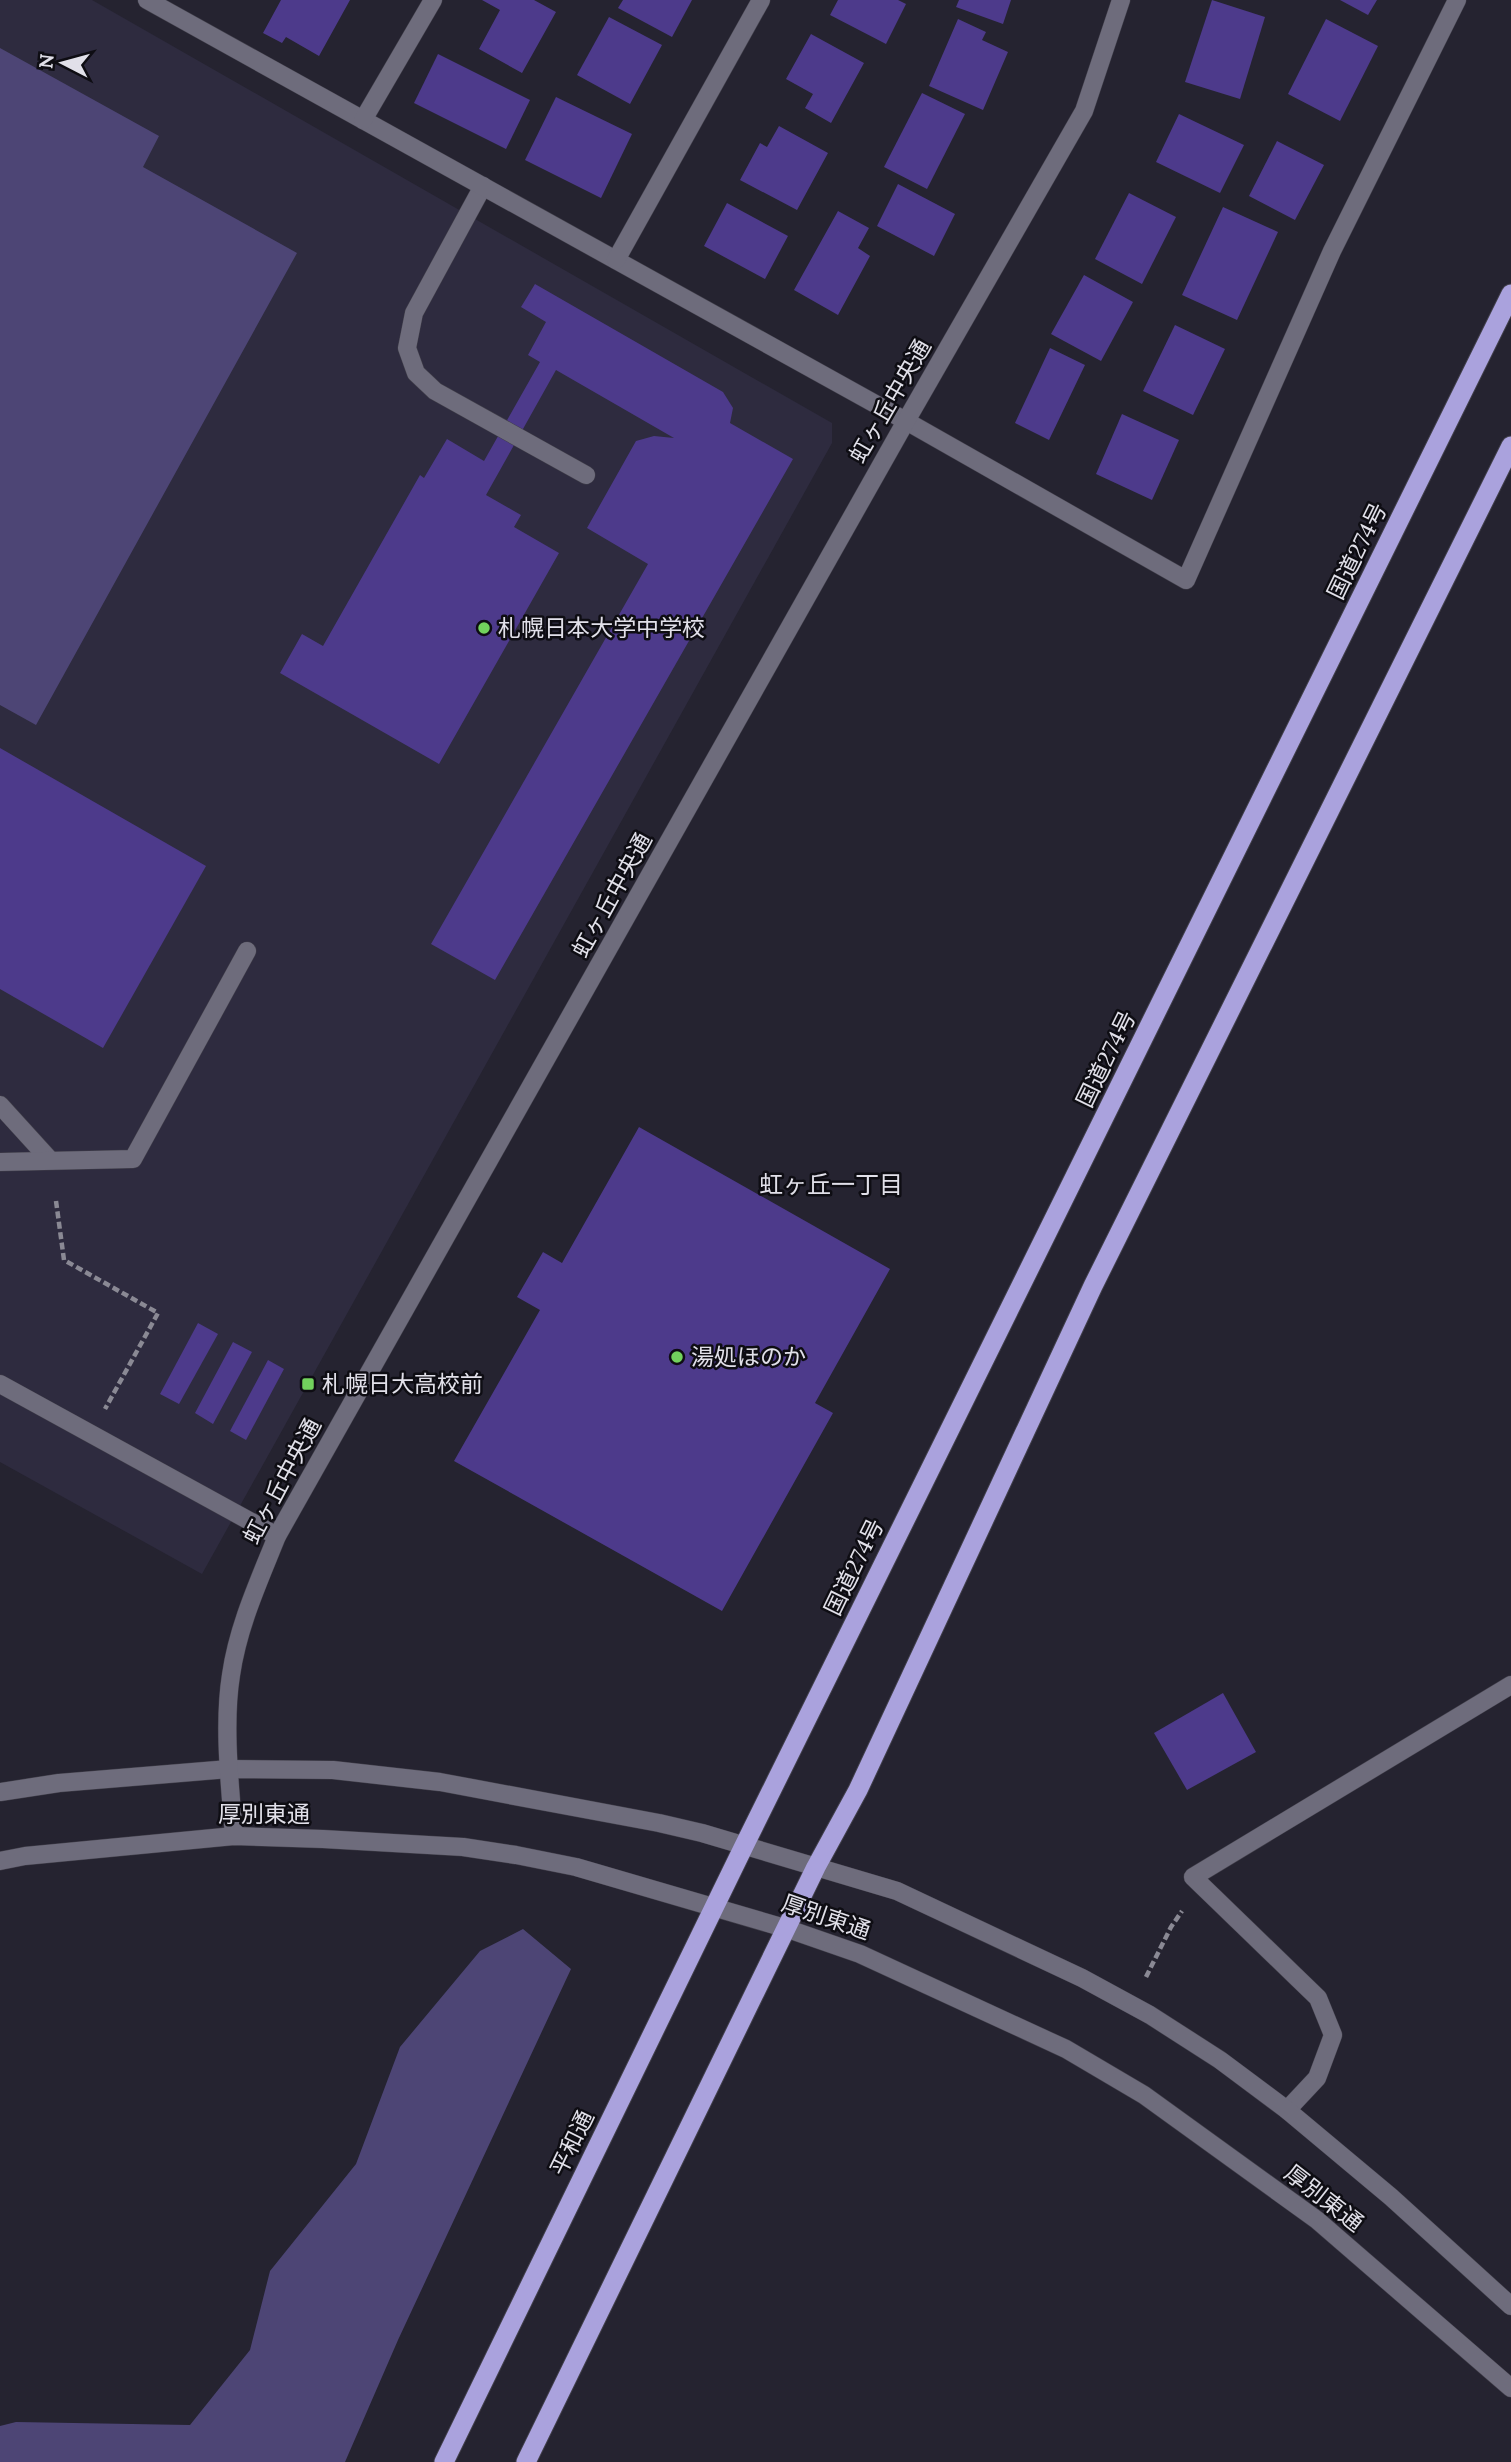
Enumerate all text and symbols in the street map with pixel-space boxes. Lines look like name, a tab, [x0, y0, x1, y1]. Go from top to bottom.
north arrow	[28, 28, 98, 98]
text: N	[33, 52, 59, 70]
street label: 虹ヶ丘中央通	[843, 334, 937, 468]
street label: 国道274号	[1321, 498, 1392, 604]
place label: 札幌日本大学中学校	[498, 613, 705, 642]
marker: 札幌日本大学中学校	[476, 620, 492, 636]
street label: 虹ヶ丘中央通	[565, 827, 658, 962]
street label: 国道274号	[1070, 1006, 1141, 1112]
district label: 虹ヶ丘一丁目	[759, 1169, 903, 1200]
place label: 湯処ほのか	[691, 1342, 806, 1371]
marker: 湯処ほのか	[669, 1349, 685, 1365]
place label: 札幌日大高校前	[322, 1369, 483, 1398]
marker: 札幌日大高校前	[300, 1376, 316, 1392]
street label: 虹ヶ丘中央通	[236, 1413, 327, 1548]
street label: 国道274号	[818, 1514, 889, 1620]
street label: 厚別東通	[218, 1799, 310, 1828]
street label: 厚別東通	[778, 1888, 874, 1945]
street label: 平和通	[543, 2105, 600, 2180]
street label: 厚別東通	[1279, 2158, 1369, 2237]

